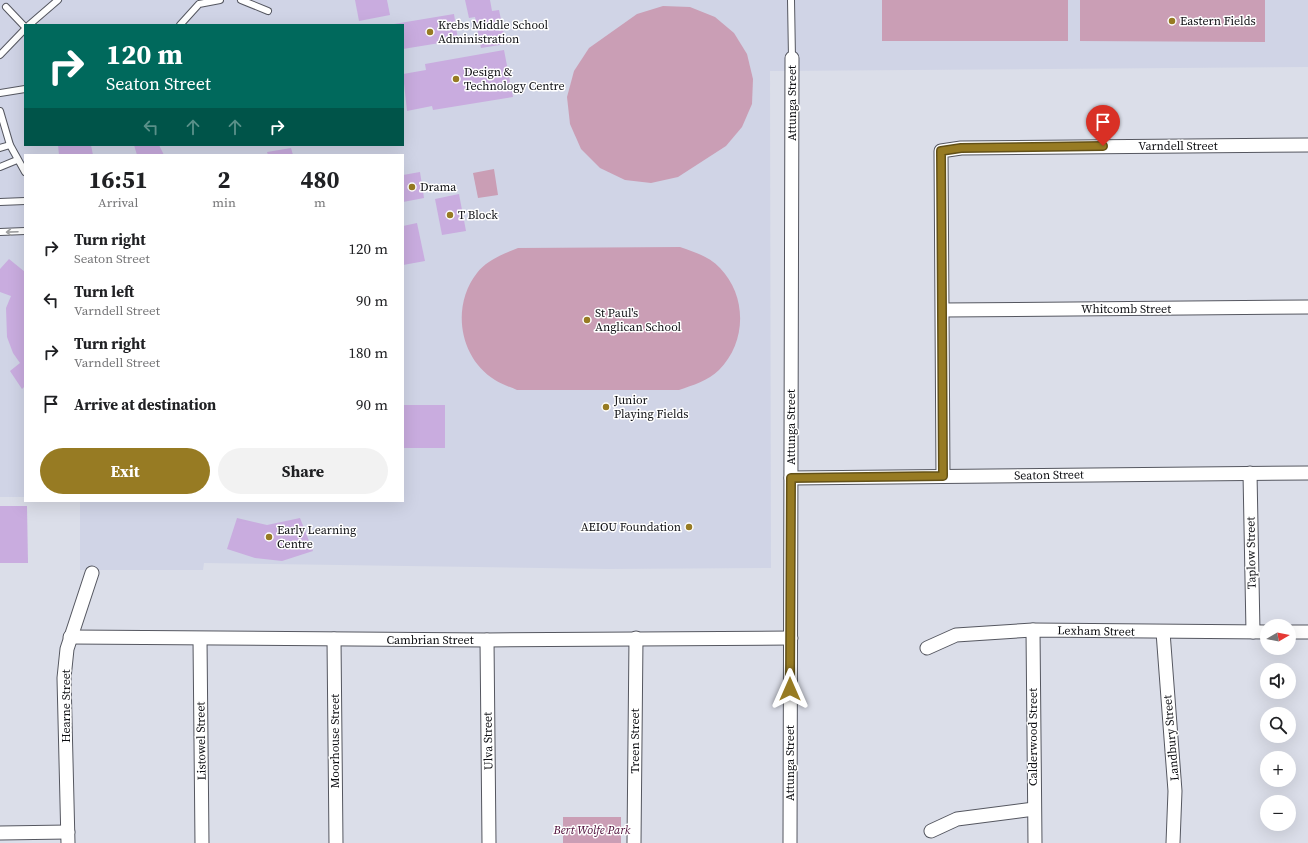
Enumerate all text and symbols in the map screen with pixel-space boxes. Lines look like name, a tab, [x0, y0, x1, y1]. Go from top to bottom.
place label: Eastern Fields	[1180, 13, 1256, 29]
marker: Eastern Fields	[1167, 16, 1177, 26]
place label: Krebs Middle School Administration	[438, 17, 549, 47]
marker: Krebs Middle School Administration	[425, 27, 435, 37]
text: 120 m	[106, 35, 183, 73]
icon: right	[40, 40, 92, 92]
place label: Design & Technology Centre	[464, 64, 565, 94]
street label: Attunga Street	[784, 65, 800, 141]
text: Seaton Street	[106, 71, 211, 96]
marker: Design & Technology Centre	[451, 74, 461, 84]
pin	[1086, 105, 1120, 146]
icon: arrive	[1092, 111, 1114, 133]
icon: left	[140, 116, 162, 138]
icon: ahead	[182, 116, 204, 138]
icon: ahead	[224, 116, 246, 138]
icon: right	[266, 116, 288, 138]
street label: Varndell Street	[1138, 138, 1218, 154]
text: 16:51	[89, 163, 148, 196]
text: 2	[218, 163, 231, 196]
text: 480	[300, 163, 339, 196]
place label: Drama	[420, 179, 457, 195]
marker: Drama	[407, 182, 417, 192]
text: Arrival	[98, 194, 138, 211]
text: min	[212, 194, 236, 211]
text: m	[314, 194, 326, 211]
place label: T Block	[458, 207, 498, 223]
marker: T Block	[445, 210, 455, 220]
one-way arrow	[6, 228, 19, 235]
text: Turn right	[74, 229, 146, 250]
icon: right	[40, 237, 62, 259]
text: 120 m	[348, 238, 388, 259]
text: Seaton Street	[74, 250, 150, 267]
text: Turn left	[74, 281, 134, 302]
icon: left	[40, 289, 62, 311]
text: 90 m	[356, 290, 388, 311]
street label: Whitcomb Street	[1081, 301, 1171, 317]
text: Varndell Street	[74, 302, 160, 319]
place label: St Paul's Anglican School	[595, 305, 682, 335]
marker: St Paul's Anglican School	[582, 315, 592, 325]
text: Turn right	[74, 333, 146, 354]
icon: right	[40, 341, 62, 363]
text: 180 m	[348, 342, 388, 363]
text: Varndell Street	[74, 354, 160, 371]
street label: Attunga Street	[783, 389, 799, 465]
place label: Junior Playing Fields	[613, 392, 689, 422]
icon: arrive	[40, 393, 62, 415]
text: Arrive at destination	[74, 394, 216, 415]
text: 90 m	[356, 394, 388, 415]
marker: Junior Playing Fields	[601, 402, 611, 412]
button: Exit	[40, 448, 210, 494]
button: Share	[218, 448, 388, 494]
street label: Seaton Street	[1014, 466, 1084, 484]
street label: Taplow Street	[1242, 516, 1260, 589]
place label: AEIOU Foundation	[581, 519, 681, 535]
place label: Early Learning Centre	[277, 522, 356, 552]
marker: AEIOU Foundation	[684, 522, 694, 532]
marker: Early Learning Centre	[264, 532, 274, 542]
north arrow	[1260, 619, 1296, 655]
map controls	[1260, 619, 1296, 831]
street label: Lexham Street	[1057, 622, 1135, 640]
street label: Cambrian Street	[386, 632, 474, 648]
button: sound	[1260, 663, 1296, 699]
position arrow	[769, 668, 811, 710]
street label: Hearne Street	[58, 669, 74, 743]
street label: Calderwood Street	[1025, 688, 1041, 786]
street label: Moorhouse Street	[327, 694, 343, 788]
street label: Landbury Street	[1159, 694, 1183, 782]
street label: Listowel Street	[192, 701, 210, 781]
button: search	[1260, 707, 1296, 743]
street label: Treen Street	[627, 708, 643, 774]
street label: Ulva Street	[479, 712, 497, 770]
street label: Attunga Street	[782, 725, 798, 801]
button: +	[1260, 751, 1296, 787]
button: −	[1260, 795, 1296, 831]
park label: Bert Wolfe Park	[552, 822, 631, 838]

